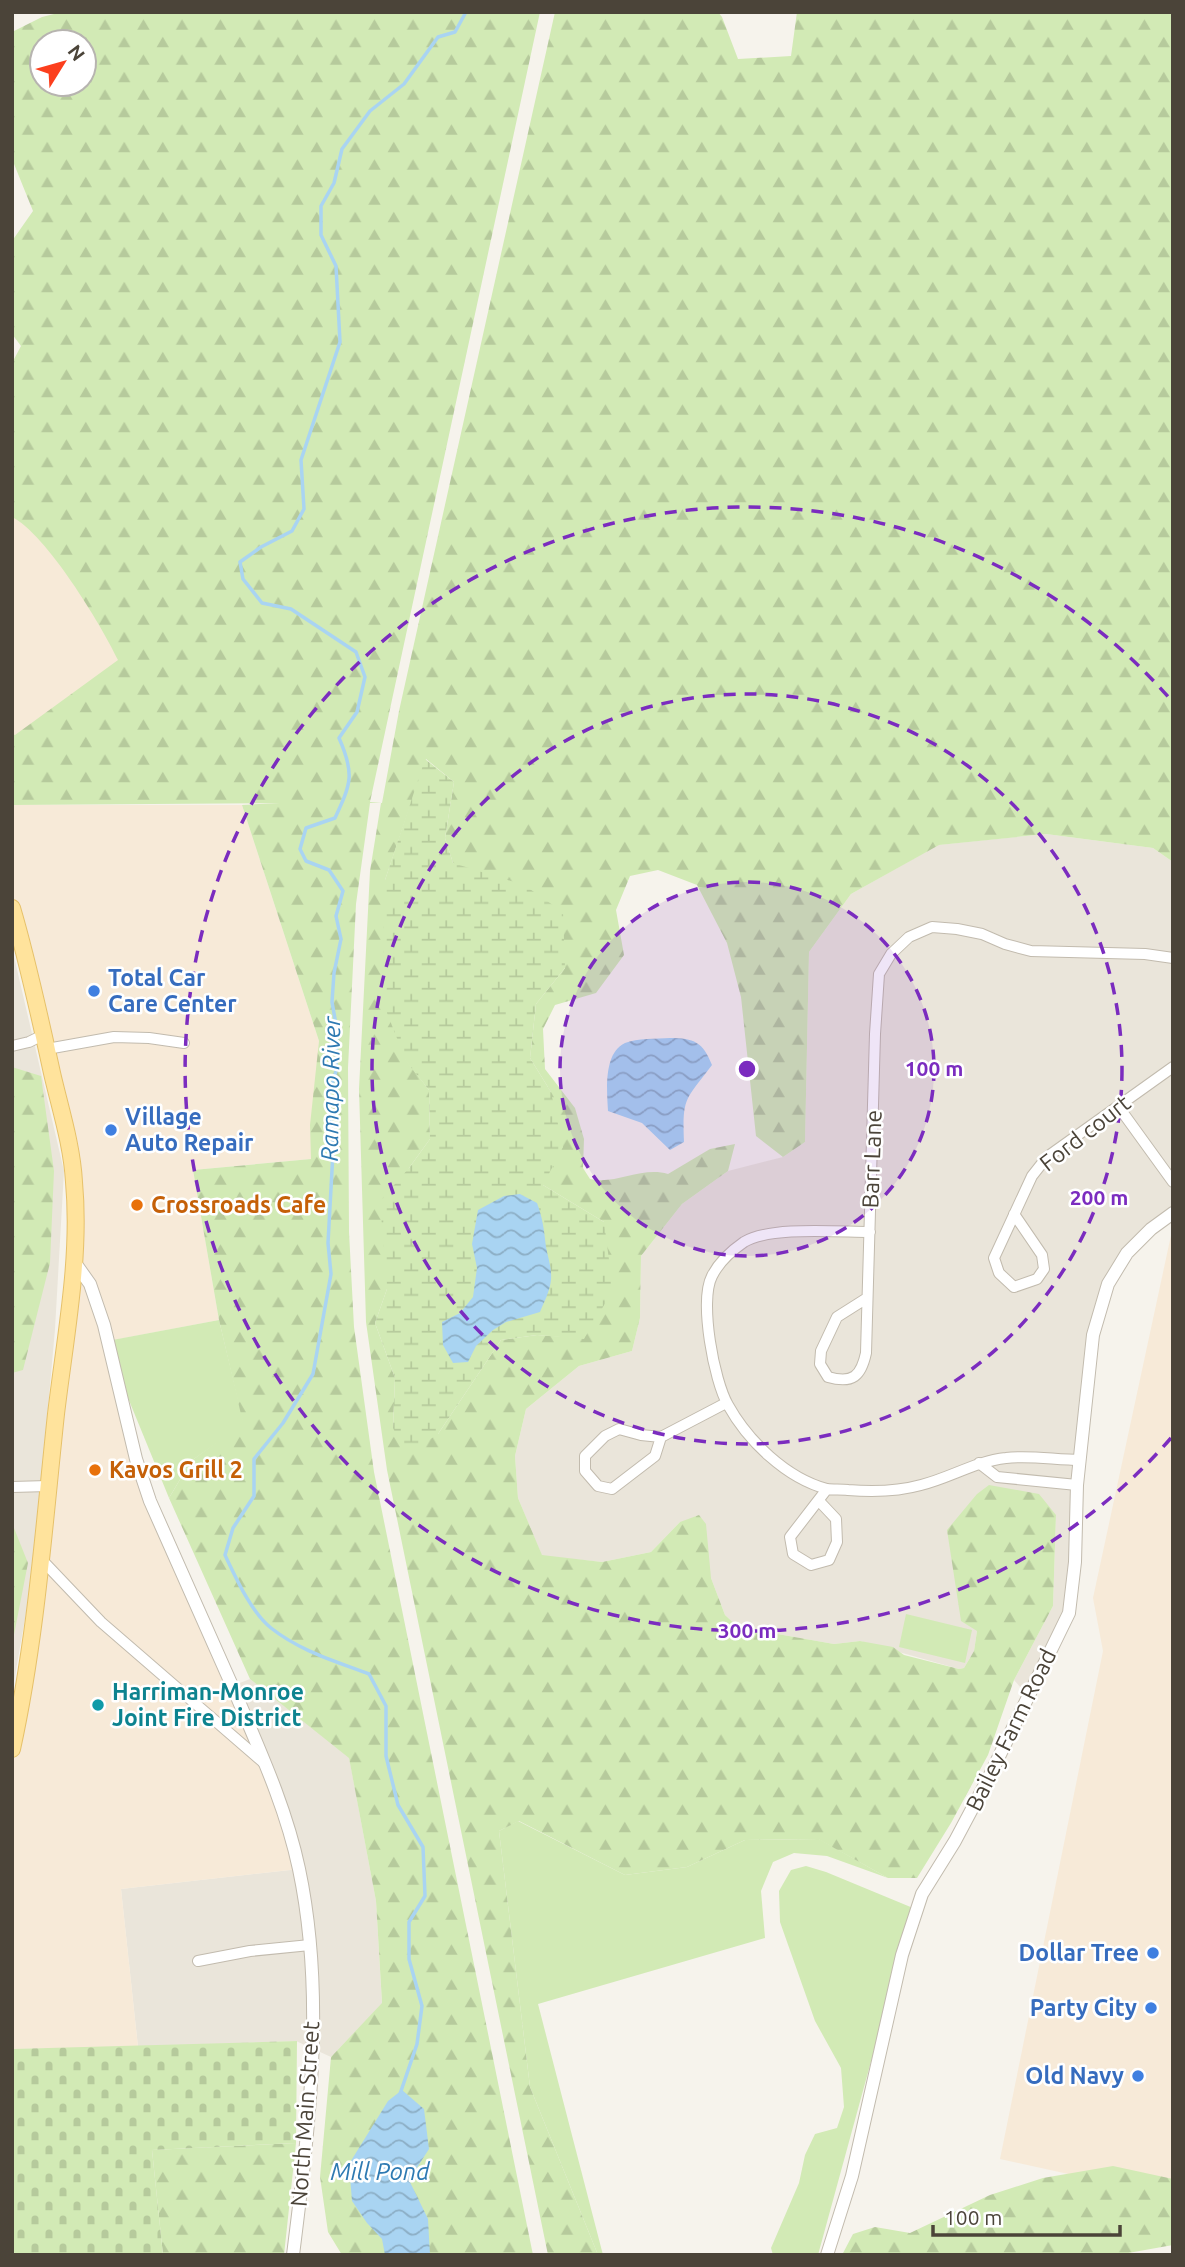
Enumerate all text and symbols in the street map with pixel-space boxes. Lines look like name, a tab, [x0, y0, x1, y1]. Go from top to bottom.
north arrow	[28, 28, 98, 98]
text: N	[64, 40, 90, 65]
place label: Total Car Care Center	[108, 965, 237, 1016]
marker: Total Car Care Center	[86, 983, 102, 999]
water label: Ramapo River	[316, 1015, 345, 1162]
text: 100 m	[905, 1056, 963, 1080]
centre of rings	[735, 1057, 759, 1081]
street label: Ford court	[1034, 1090, 1135, 1176]
place label: Village Auto Repair	[125, 1104, 254, 1155]
street label: Barr Lane	[857, 1109, 886, 1209]
marker: Village Auto Repair	[103, 1122, 119, 1138]
text: 200 m	[1070, 1185, 1128, 1209]
place label: Crossroads Cafe	[151, 1192, 326, 1217]
marker: Crossroads Cafe	[129, 1197, 145, 1213]
place label: Kavos Grill 2	[109, 1457, 243, 1482]
marker: Kavos Grill 2	[87, 1462, 103, 1478]
text: 300 m	[718, 1618, 776, 1642]
street label: Bailey Farm Road	[961, 1645, 1061, 1815]
place label: Harriman-Monroe Joint Fire District	[112, 1679, 304, 1730]
marker: Harriman-Monroe Joint Fire District	[90, 1697, 106, 1713]
place label: Dollar Tree	[1019, 1940, 1139, 1965]
marker: Dollar Tree	[1145, 1945, 1161, 1961]
place label: Party City	[1030, 1995, 1137, 2020]
marker: Party City	[1143, 2000, 1159, 2016]
street label: North Main Street	[286, 2020, 323, 2208]
place label: Old Navy	[1025, 2063, 1124, 2088]
marker: Old Navy	[1130, 2068, 1146, 2084]
water label: Mill Pond	[330, 2158, 430, 2185]
scale bar	[933, 2194, 1120, 2238]
text: 100 m	[944, 2205, 1002, 2229]

